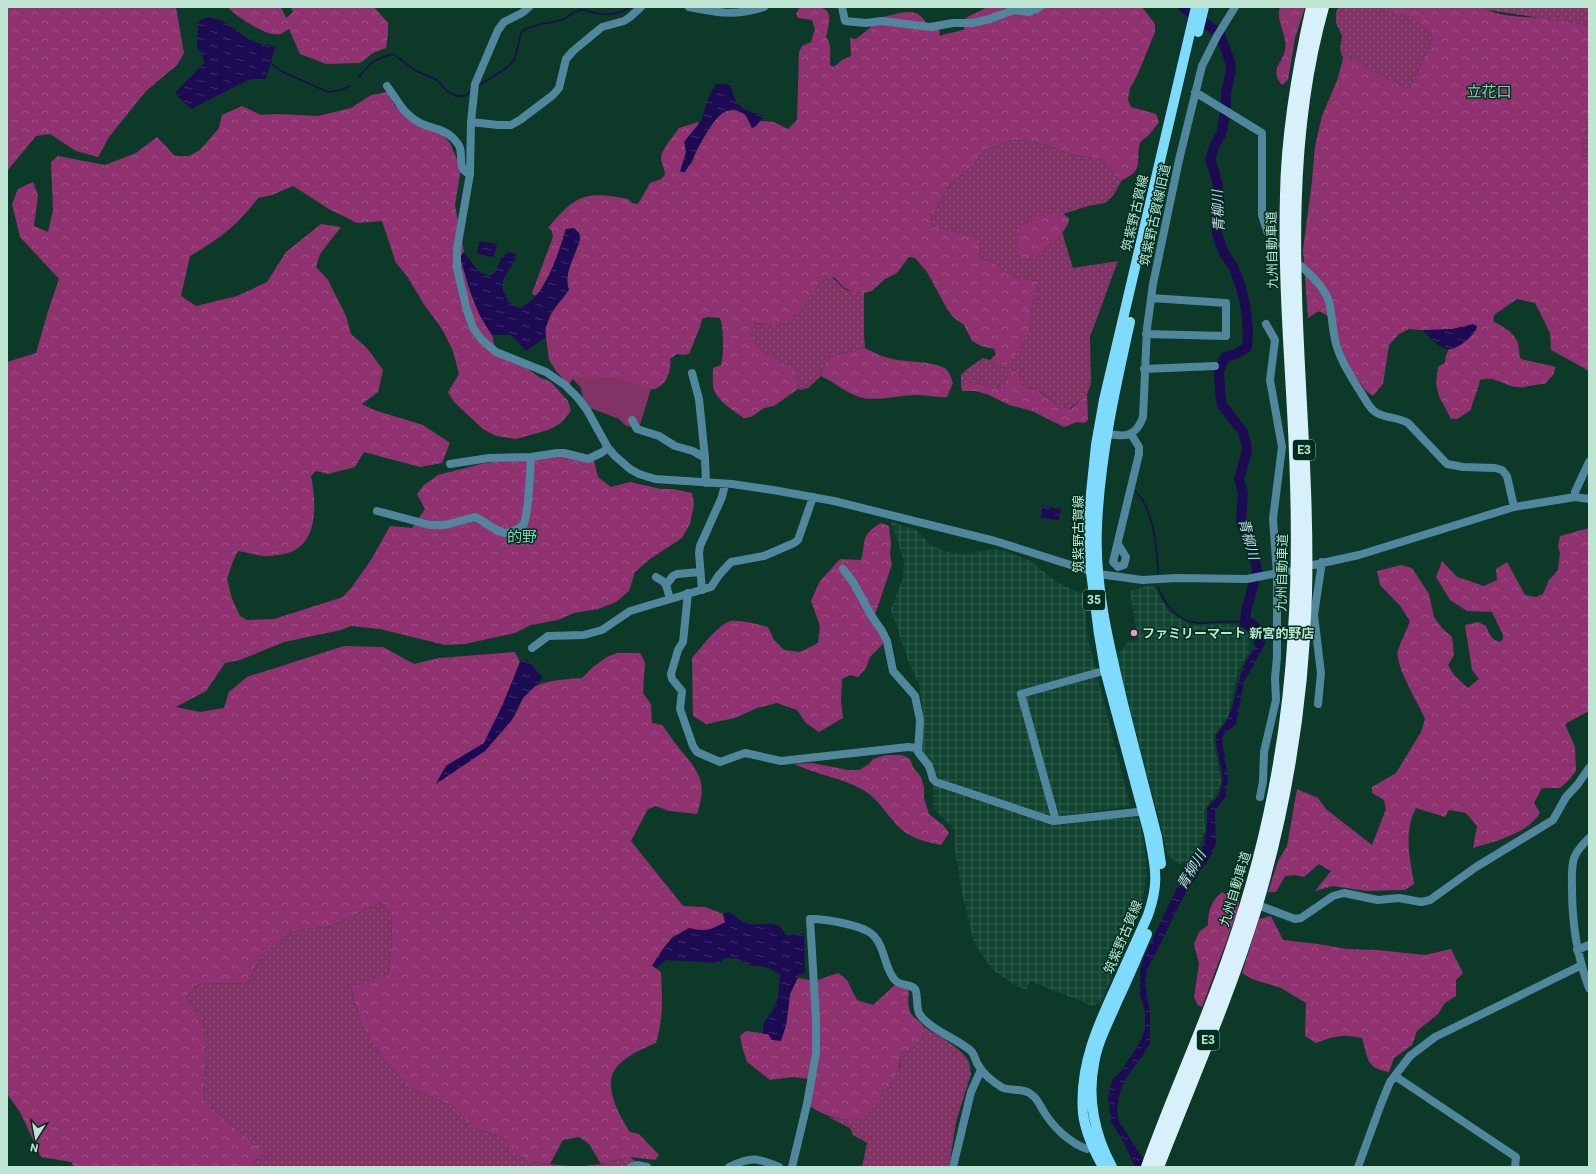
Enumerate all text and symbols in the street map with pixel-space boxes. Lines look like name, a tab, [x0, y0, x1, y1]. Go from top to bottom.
district label: 立花口	[1466, 83, 1512, 101]
street label: 筑紫野古賀線旧道	[1137, 163, 1173, 267]
street label: 筑紫野古賀線	[1119, 173, 1151, 253]
water label: 青柳川	[1209, 188, 1227, 232]
street label: 九州自動車道	[1264, 211, 1280, 289]
road number: E3	[1293, 440, 1315, 460]
street label: 筑紫野古賀線	[1071, 495, 1086, 573]
water label: 青柳川	[1236, 517, 1263, 563]
district label: 的野	[507, 528, 537, 546]
street label: 九州自動車道	[1274, 534, 1290, 612]
road number: 35	[1083, 590, 1105, 610]
place label: ファミリーマート 新宮的野店	[1142, 626, 1314, 641]
marker: ファミリーマート 新宮的野店	[1129, 628, 1139, 638]
water label: 青柳川	[1173, 846, 1210, 892]
street label: 九州自動車道	[1216, 850, 1254, 928]
street label: 筑紫野古賀線	[1101, 898, 1145, 976]
road number: E3	[1197, 1030, 1219, 1050]
north arrow	[16, 1118, 56, 1158]
text: N	[29, 1140, 39, 1154]

